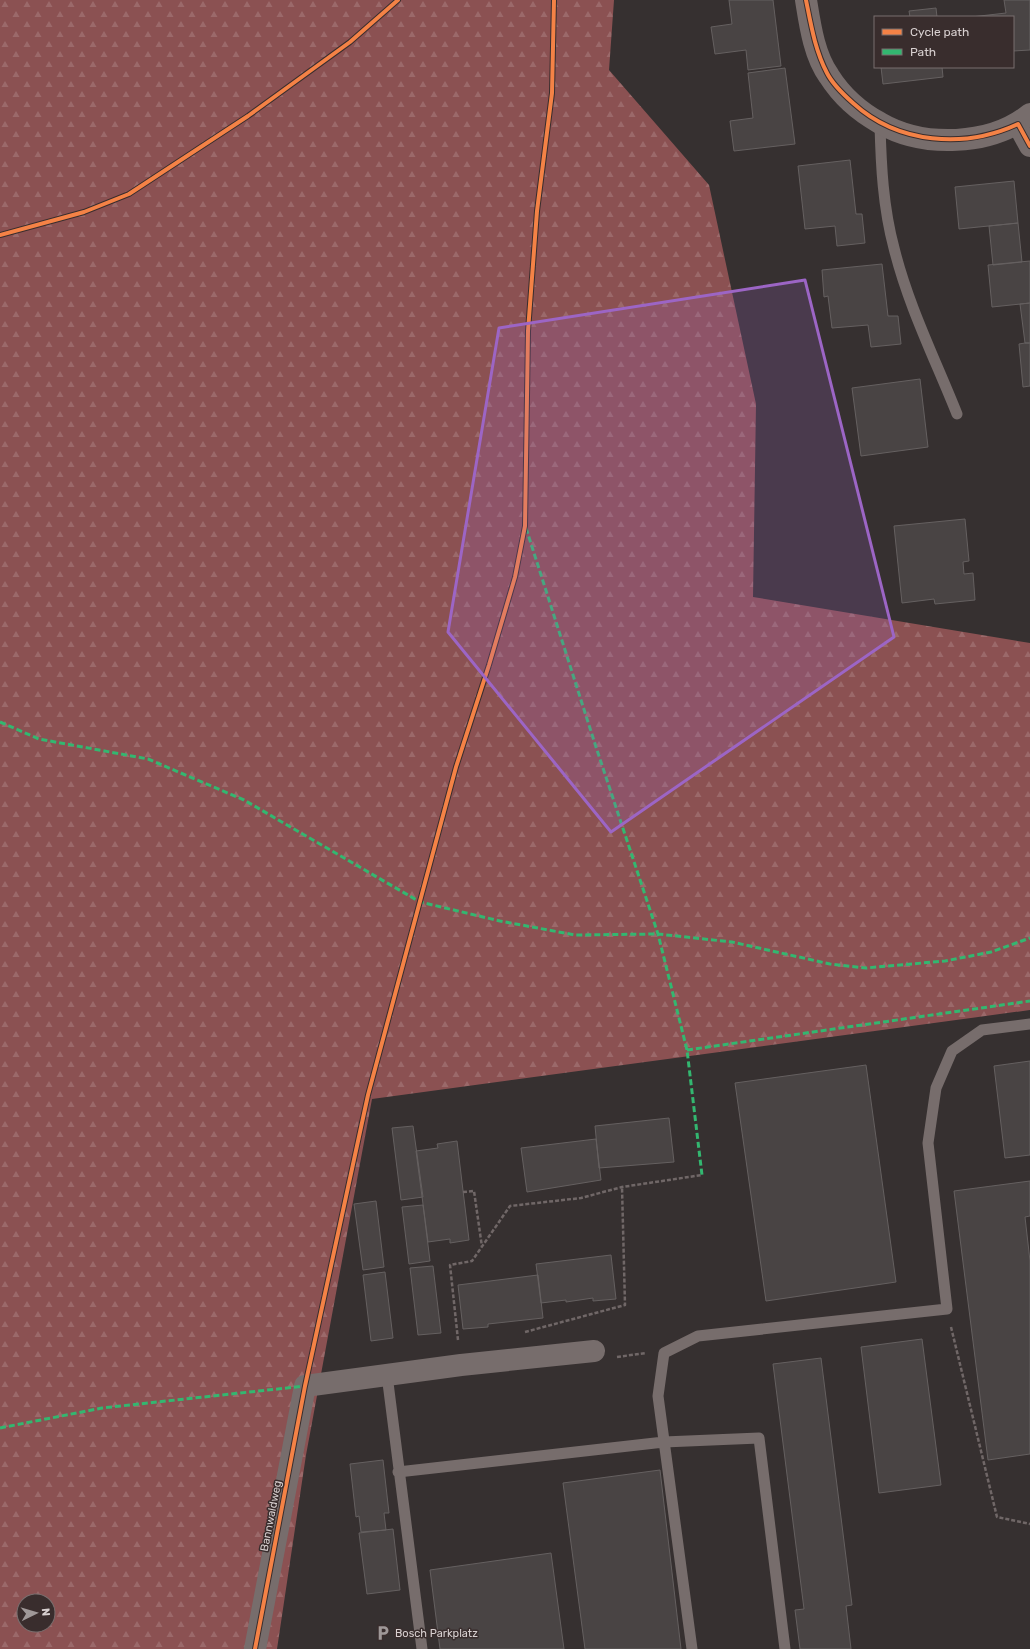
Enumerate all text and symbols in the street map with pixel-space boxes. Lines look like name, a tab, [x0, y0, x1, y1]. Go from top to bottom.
legend	[874, 16, 1014, 68]
text: Cycle path	[910, 25, 969, 39]
text: Path	[910, 45, 936, 59]
street label: Bannwaldweg	[258, 1479, 284, 1553]
north arrow	[16, 1593, 56, 1633]
text: N	[39, 1608, 52, 1617]
parking icon: Bosch Parkplatz	[374, 1624, 392, 1642]
place label: Bosch Parkplatz	[395, 1627, 478, 1640]

